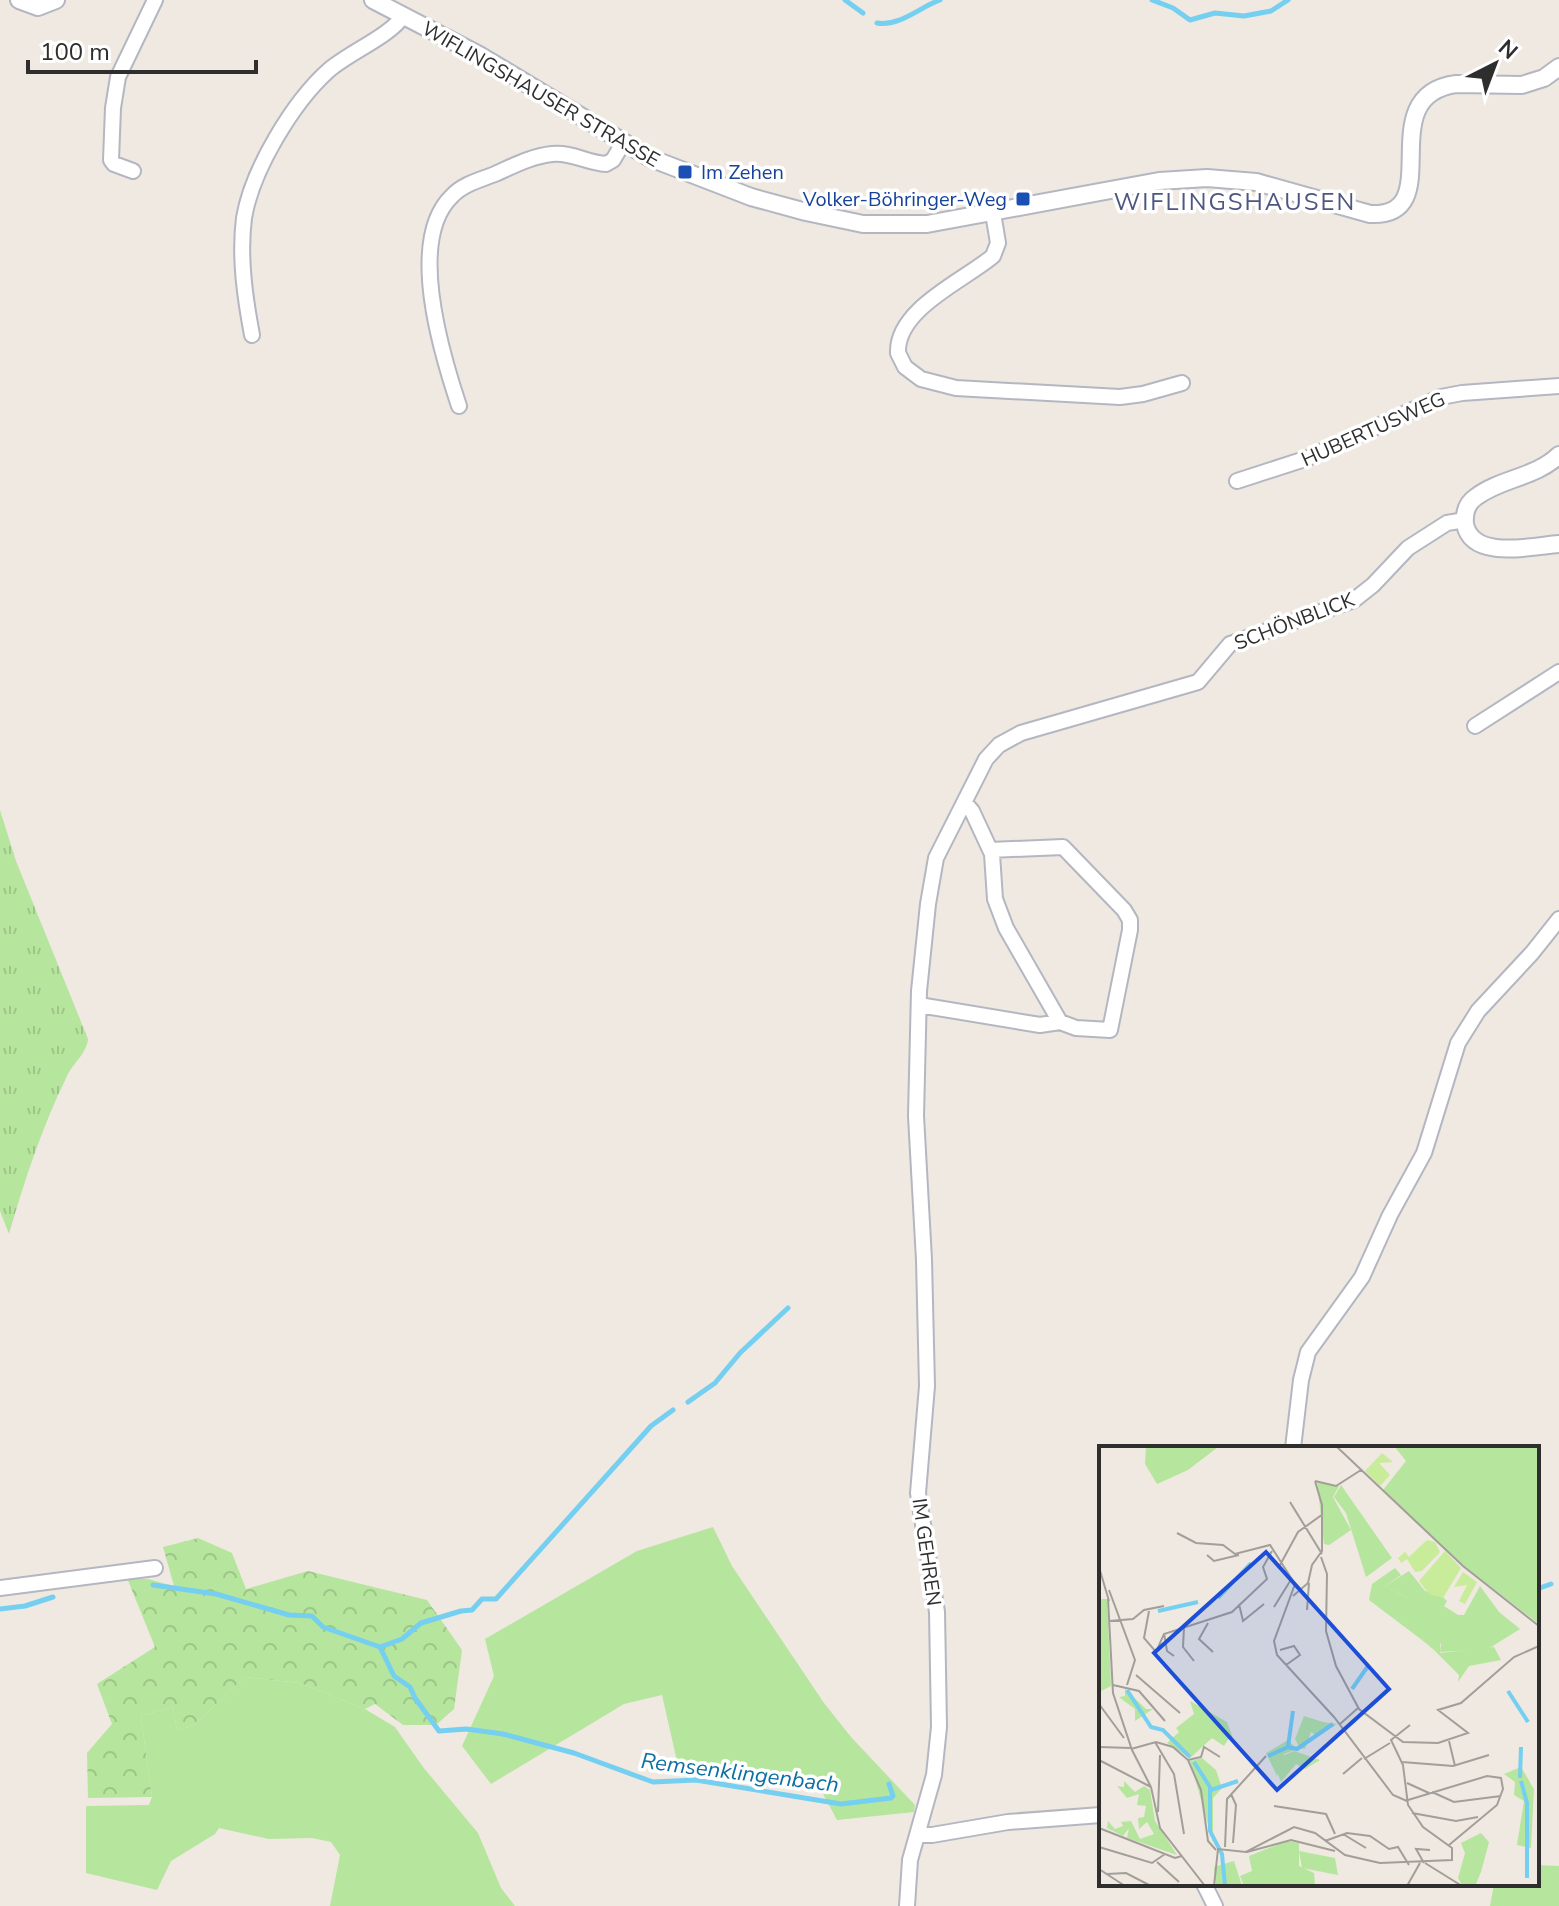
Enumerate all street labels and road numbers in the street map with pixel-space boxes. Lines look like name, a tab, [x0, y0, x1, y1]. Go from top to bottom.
street label: WIFLINGSHAUSER STRASSE	[417, 15, 665, 174]
street label: HUBERTUSWEG	[1297, 386, 1449, 473]
street label: SCHÖNBLICK	[1230, 586, 1359, 657]
street label: IM GEHREN	[906, 1496, 947, 1608]

